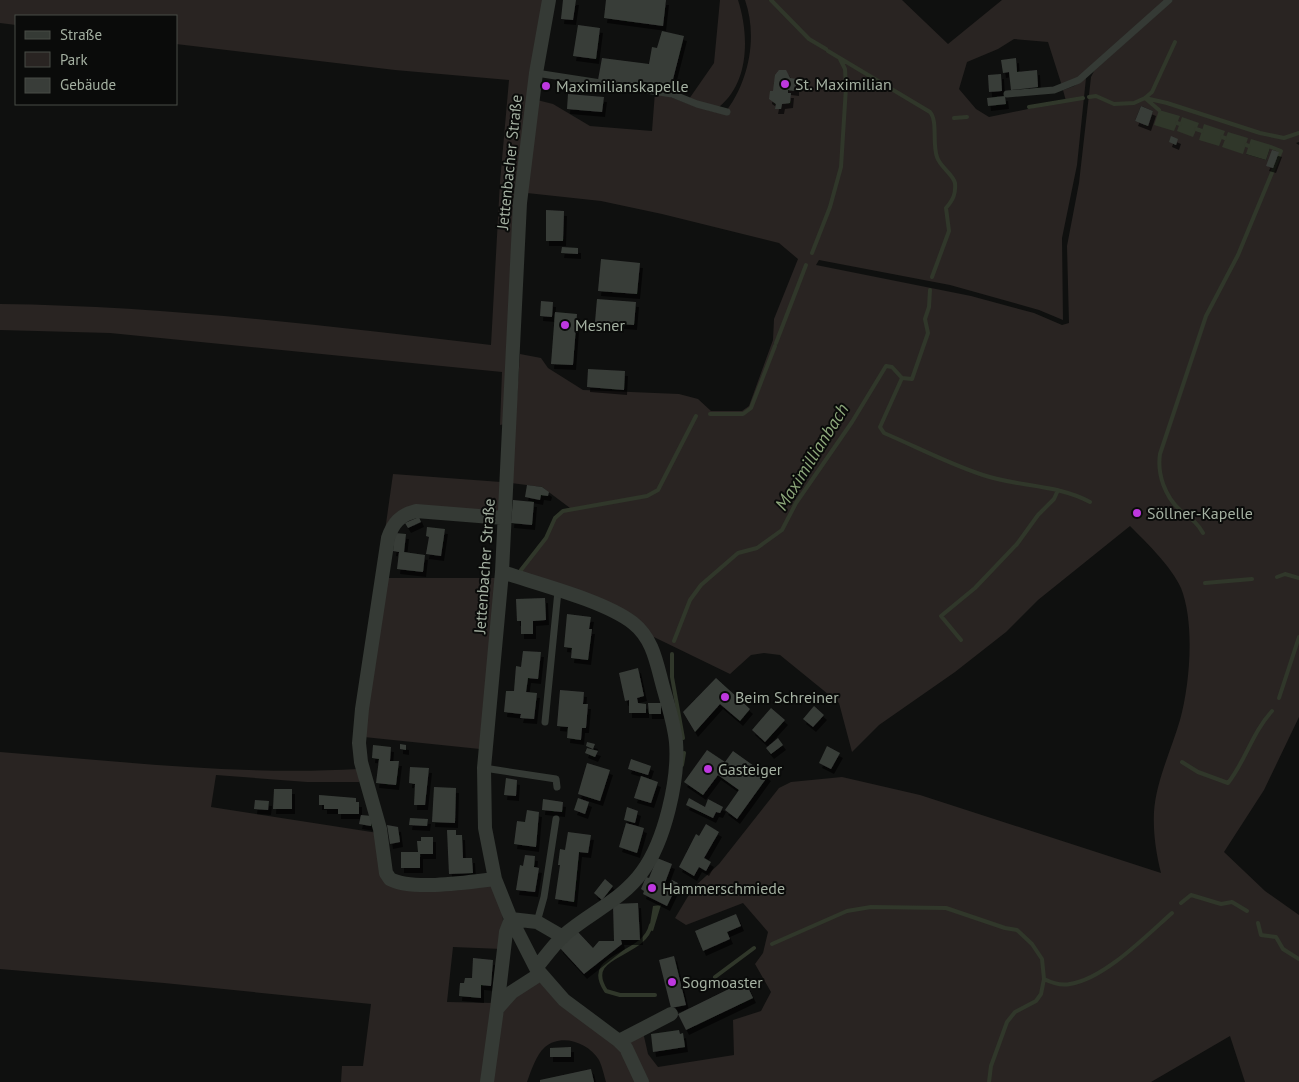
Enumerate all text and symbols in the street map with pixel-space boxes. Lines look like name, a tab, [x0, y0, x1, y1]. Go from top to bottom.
legend	[15, 15, 178, 105]
text: Straße	[60, 25, 102, 44]
text: Park	[60, 50, 88, 69]
place label: St. Maximilian	[795, 74, 892, 94]
text: Gebäude	[60, 75, 116, 94]
place label: Maximilianskapelle	[556, 76, 689, 96]
marker: St. Maximilian	[779, 78, 791, 90]
marker: Maximilianskapelle	[540, 80, 552, 92]
street label: Jettenbacher Straße	[492, 94, 526, 231]
place label: Mesner	[575, 315, 625, 335]
marker: Mesner	[559, 319, 571, 331]
water label: Maximillianbach	[770, 399, 854, 515]
street label: Jettenbacher Straße	[469, 498, 499, 635]
place label: Söllner-Kapelle	[1147, 503, 1253, 523]
marker: Söllner-Kapelle	[1131, 507, 1143, 519]
place label: Beim Schreiner	[735, 687, 839, 707]
marker: Beim Schreiner	[719, 691, 731, 703]
place label: Gasteiger	[718, 759, 783, 779]
marker: Gasteiger	[702, 763, 714, 775]
place label: Hammerschmiede	[662, 878, 785, 898]
marker: Hammerschmiede	[646, 882, 658, 894]
place label: Sogmoaster	[682, 972, 763, 992]
marker: Sogmoaster	[666, 976, 678, 988]

